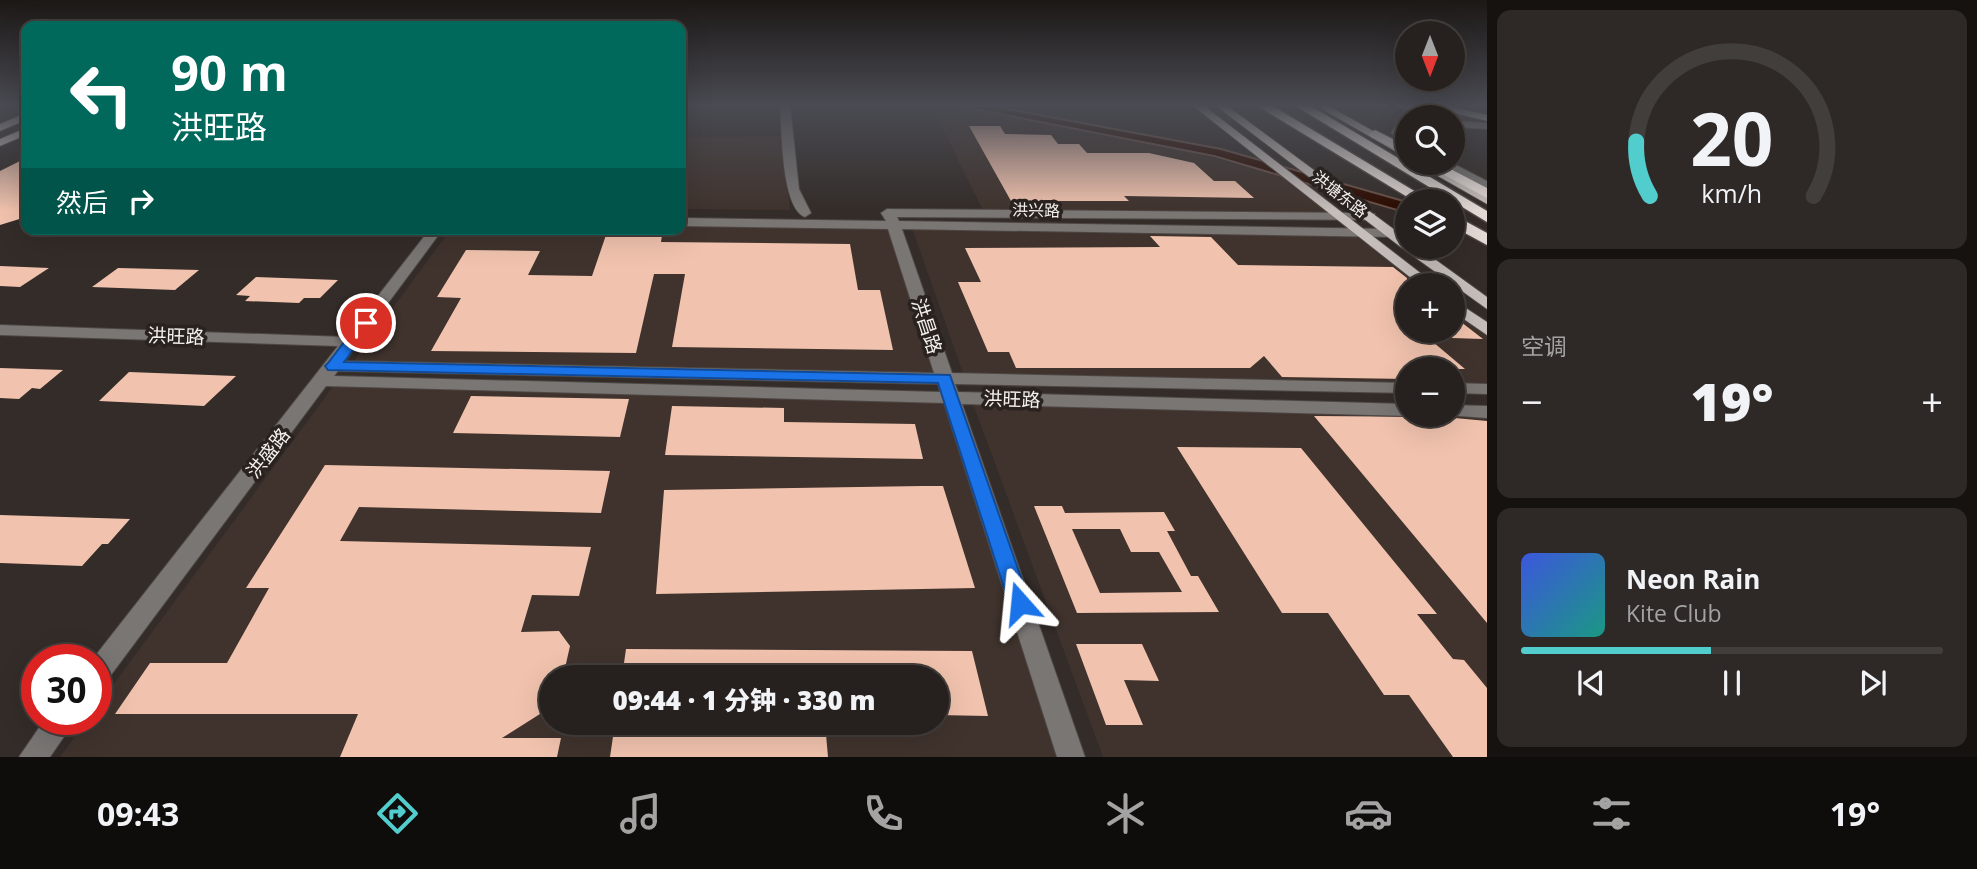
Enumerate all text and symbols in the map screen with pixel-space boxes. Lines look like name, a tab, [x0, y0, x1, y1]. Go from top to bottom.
north arrow	[1395, 21, 1465, 91]
map controls	[1395, 21, 1465, 427]
text: 90 m	[171, 39, 288, 105]
icon: left	[56, 49, 147, 140]
text: 20	[1690, 88, 1774, 187]
text: 洪旺路	[171, 105, 267, 148]
button: search	[1395, 105, 1465, 175]
street label: 洪塘东路	[1308, 166, 1372, 222]
text: km/h	[1702, 175, 1762, 209]
icon: right	[122, 182, 160, 220]
text: 然后	[56, 184, 108, 220]
button: layers	[1395, 189, 1465, 259]
street label: 洪兴路	[1012, 199, 1060, 221]
button: +	[1395, 273, 1465, 343]
pin	[336, 293, 396, 353]
street label: 洪昌路	[906, 295, 948, 357]
icon: arrive	[347, 304, 385, 342]
street label: 洪旺路	[147, 322, 205, 350]
text: 空调	[1521, 330, 1567, 362]
button: −	[1395, 357, 1465, 427]
text: 19°	[1691, 365, 1773, 436]
text: −	[1521, 375, 1543, 427]
text: +	[1921, 375, 1943, 427]
street label: 洪旺路	[983, 385, 1041, 413]
street label: 洪盛路	[240, 423, 296, 483]
text: Neon Rain	[1626, 561, 1760, 597]
position arrow	[983, 566, 1057, 640]
text: Kite Club	[1626, 597, 1721, 629]
speed limit sign: 30	[21, 644, 112, 735]
icon: previous	[1572, 664, 1610, 702]
icon: pause	[1713, 664, 1751, 702]
icon: next	[1854, 664, 1892, 702]
text: 09:44 · 1 分钟 · 330 m	[613, 682, 875, 718]
icon: directions	[373, 789, 422, 838]
icon: music	[616, 789, 665, 838]
icon: phone	[859, 789, 908, 838]
icon: climate	[1101, 789, 1150, 838]
icon: car	[1344, 789, 1393, 838]
icon: filters	[1587, 789, 1636, 838]
text: 09:43	[97, 792, 179, 835]
text: 19°	[1830, 792, 1880, 835]

